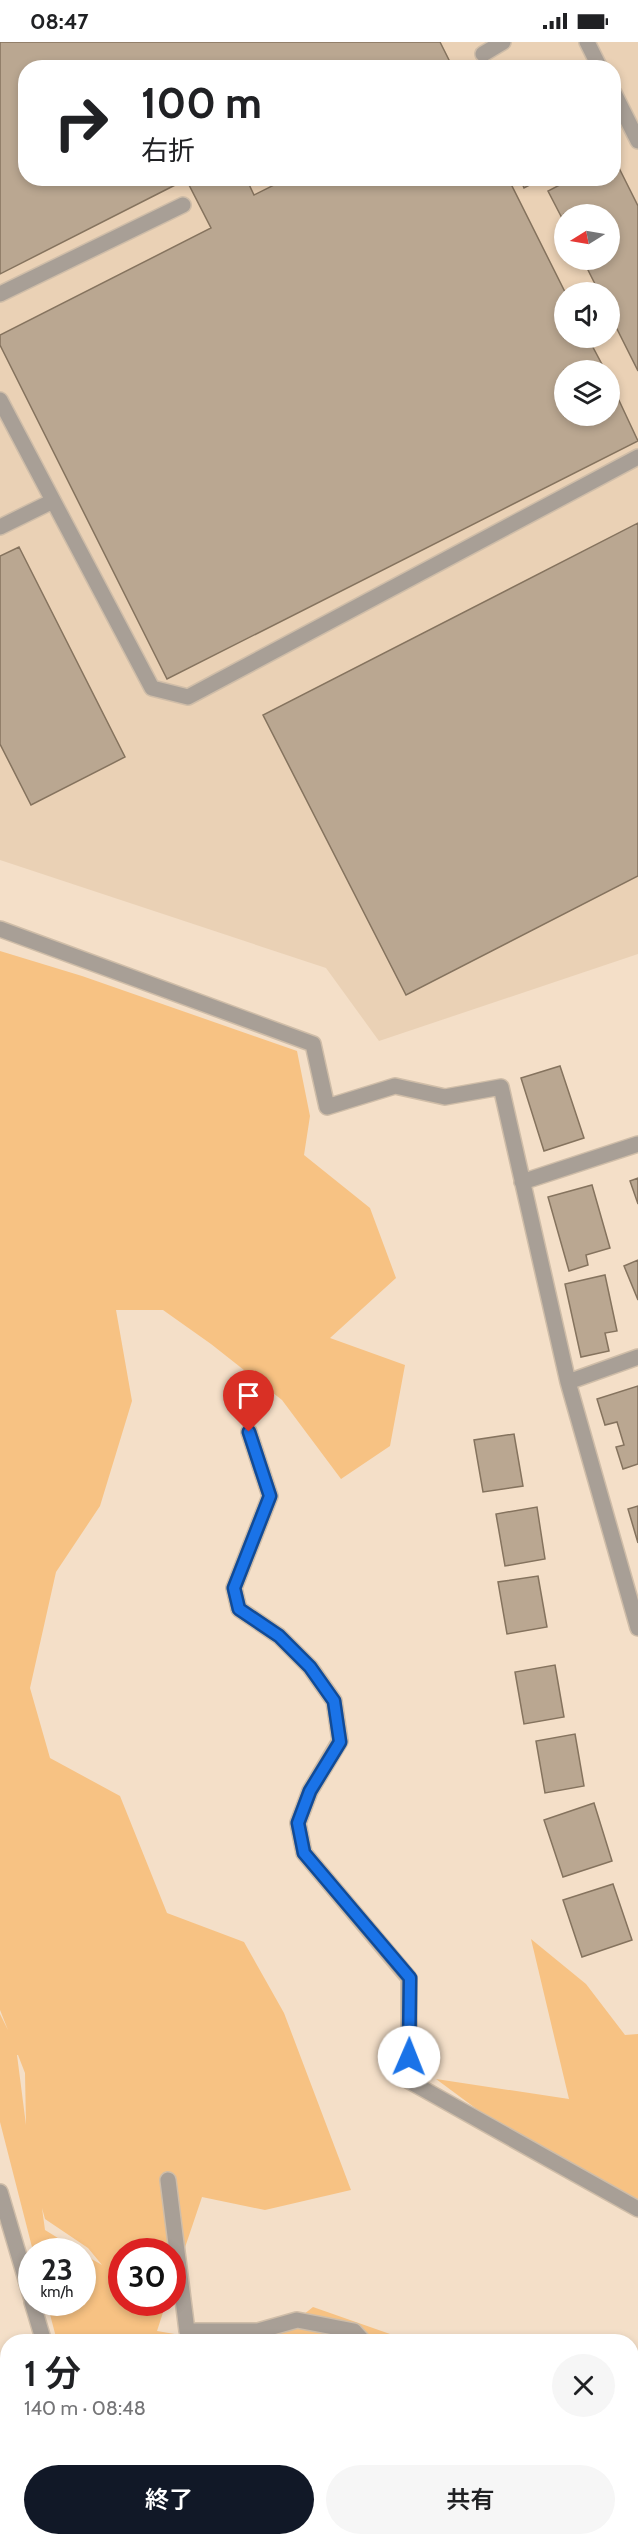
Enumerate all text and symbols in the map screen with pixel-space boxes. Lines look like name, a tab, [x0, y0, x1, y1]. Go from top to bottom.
text: 08:47	[30, 8, 89, 35]
text: 100 m	[141, 77, 262, 129]
icon: right	[42, 84, 120, 162]
text: 右折	[141, 134, 195, 167]
north arrow	[554, 204, 620, 270]
map controls	[554, 204, 620, 426]
button: sound	[554, 282, 620, 348]
button: layers	[554, 360, 620, 426]
pin	[223, 1370, 274, 1432]
icon: arrive	[232, 1379, 265, 1412]
position arrow	[377, 2025, 441, 2089]
speed limit sign: 30	[108, 2238, 186, 2316]
text: 23	[41, 2251, 73, 2288]
text: km/h	[41, 2283, 73, 2301]
text: 1 分	[24, 2351, 81, 2395]
button: close	[552, 2354, 615, 2417]
text: 140 m · 08:48	[24, 2396, 146, 2420]
button: 終了	[24, 2465, 314, 2534]
button: 共有	[326, 2465, 615, 2534]

